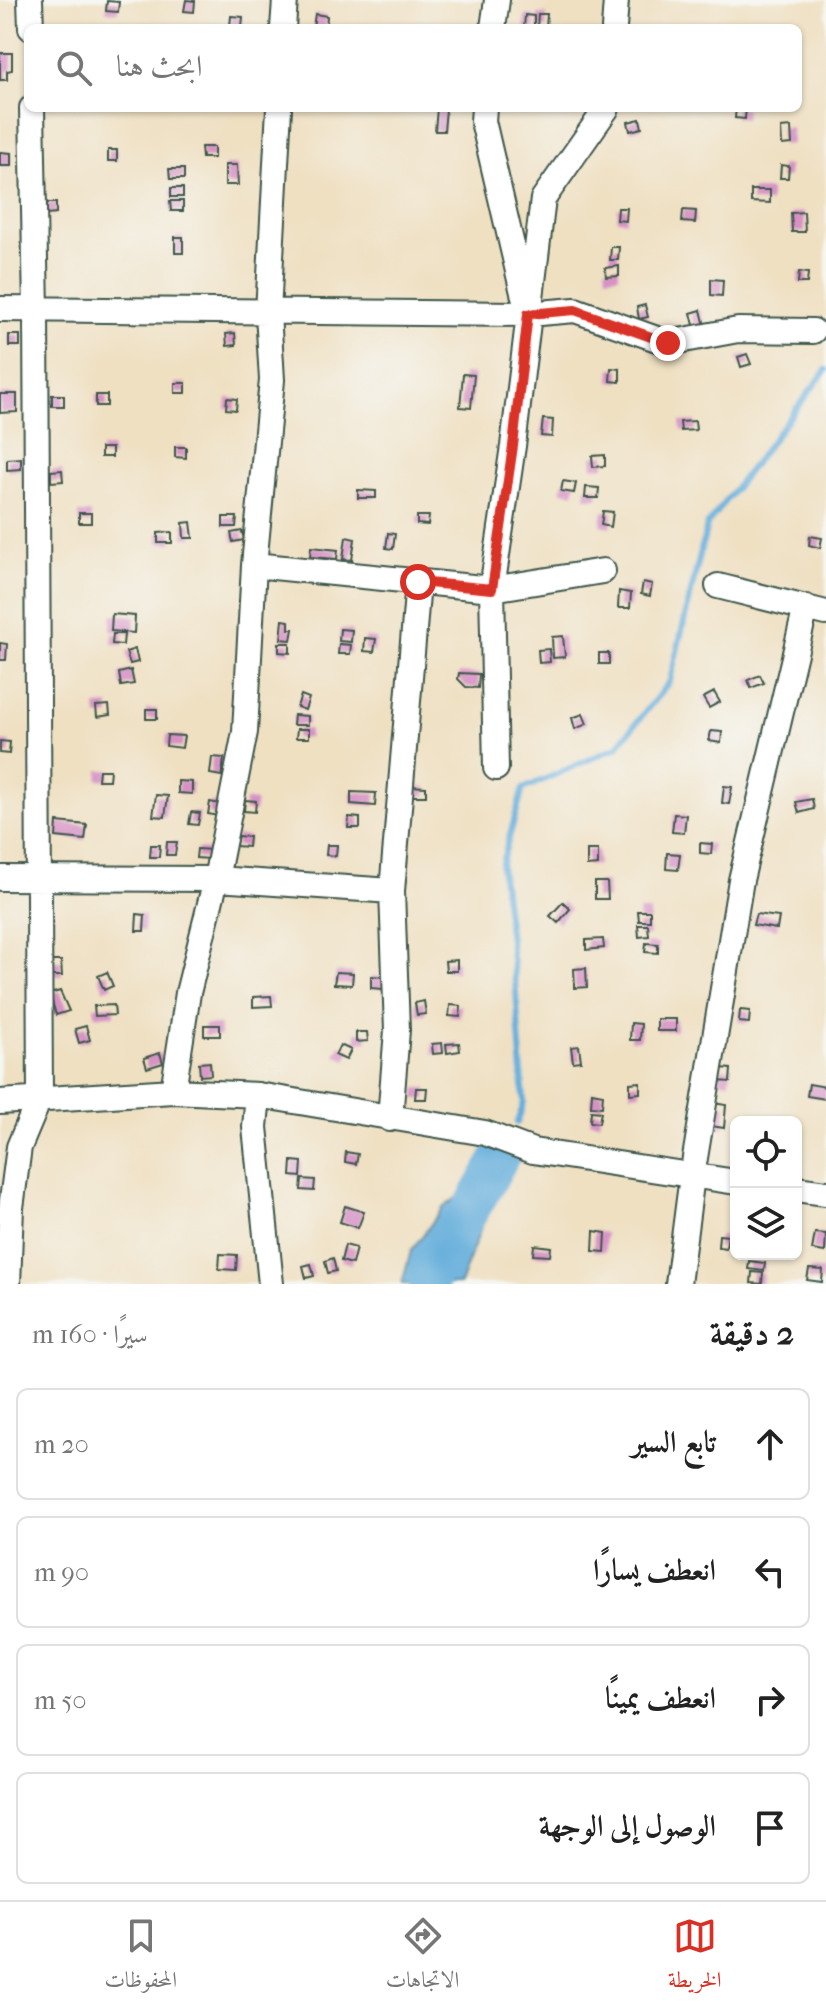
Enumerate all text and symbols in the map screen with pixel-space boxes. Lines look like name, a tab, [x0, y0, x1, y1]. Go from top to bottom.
search box	[24, 24, 802, 112]
icon: search	[52, 46, 96, 90]
text: ابحث هنا	[116, 49, 202, 84]
route end	[650, 325, 686, 361]
route start	[400, 564, 436, 600]
map controls	[730, 1116, 802, 1260]
button: locate	[730, 1116, 802, 1188]
button: layers	[730, 1188, 802, 1260]
text: 2 دقيقة	[710, 1313, 794, 1353]
text: سيرًا · 160 m	[32, 1319, 148, 1350]
icon: ahead	[748, 1422, 792, 1466]
text: تابع السير	[631, 1425, 716, 1460]
text: 20 m	[34, 1429, 89, 1460]
icon: left	[748, 1550, 792, 1594]
text: انعطف يسارًا	[593, 1553, 716, 1588]
text: 90 m	[34, 1557, 89, 1588]
icon: right	[748, 1678, 792, 1722]
text: انعطف يمينًا	[605, 1681, 716, 1716]
text: 50 m	[34, 1685, 87, 1716]
icon: arrive	[748, 1806, 792, 1850]
text: الوصول إلى الوجهة	[539, 1809, 716, 1844]
tab: المحفوظات	[104, 1914, 177, 2001]
tab: الاتجاهات	[386, 1914, 459, 2001]
tab: الخريطة	[668, 1914, 722, 2001]

